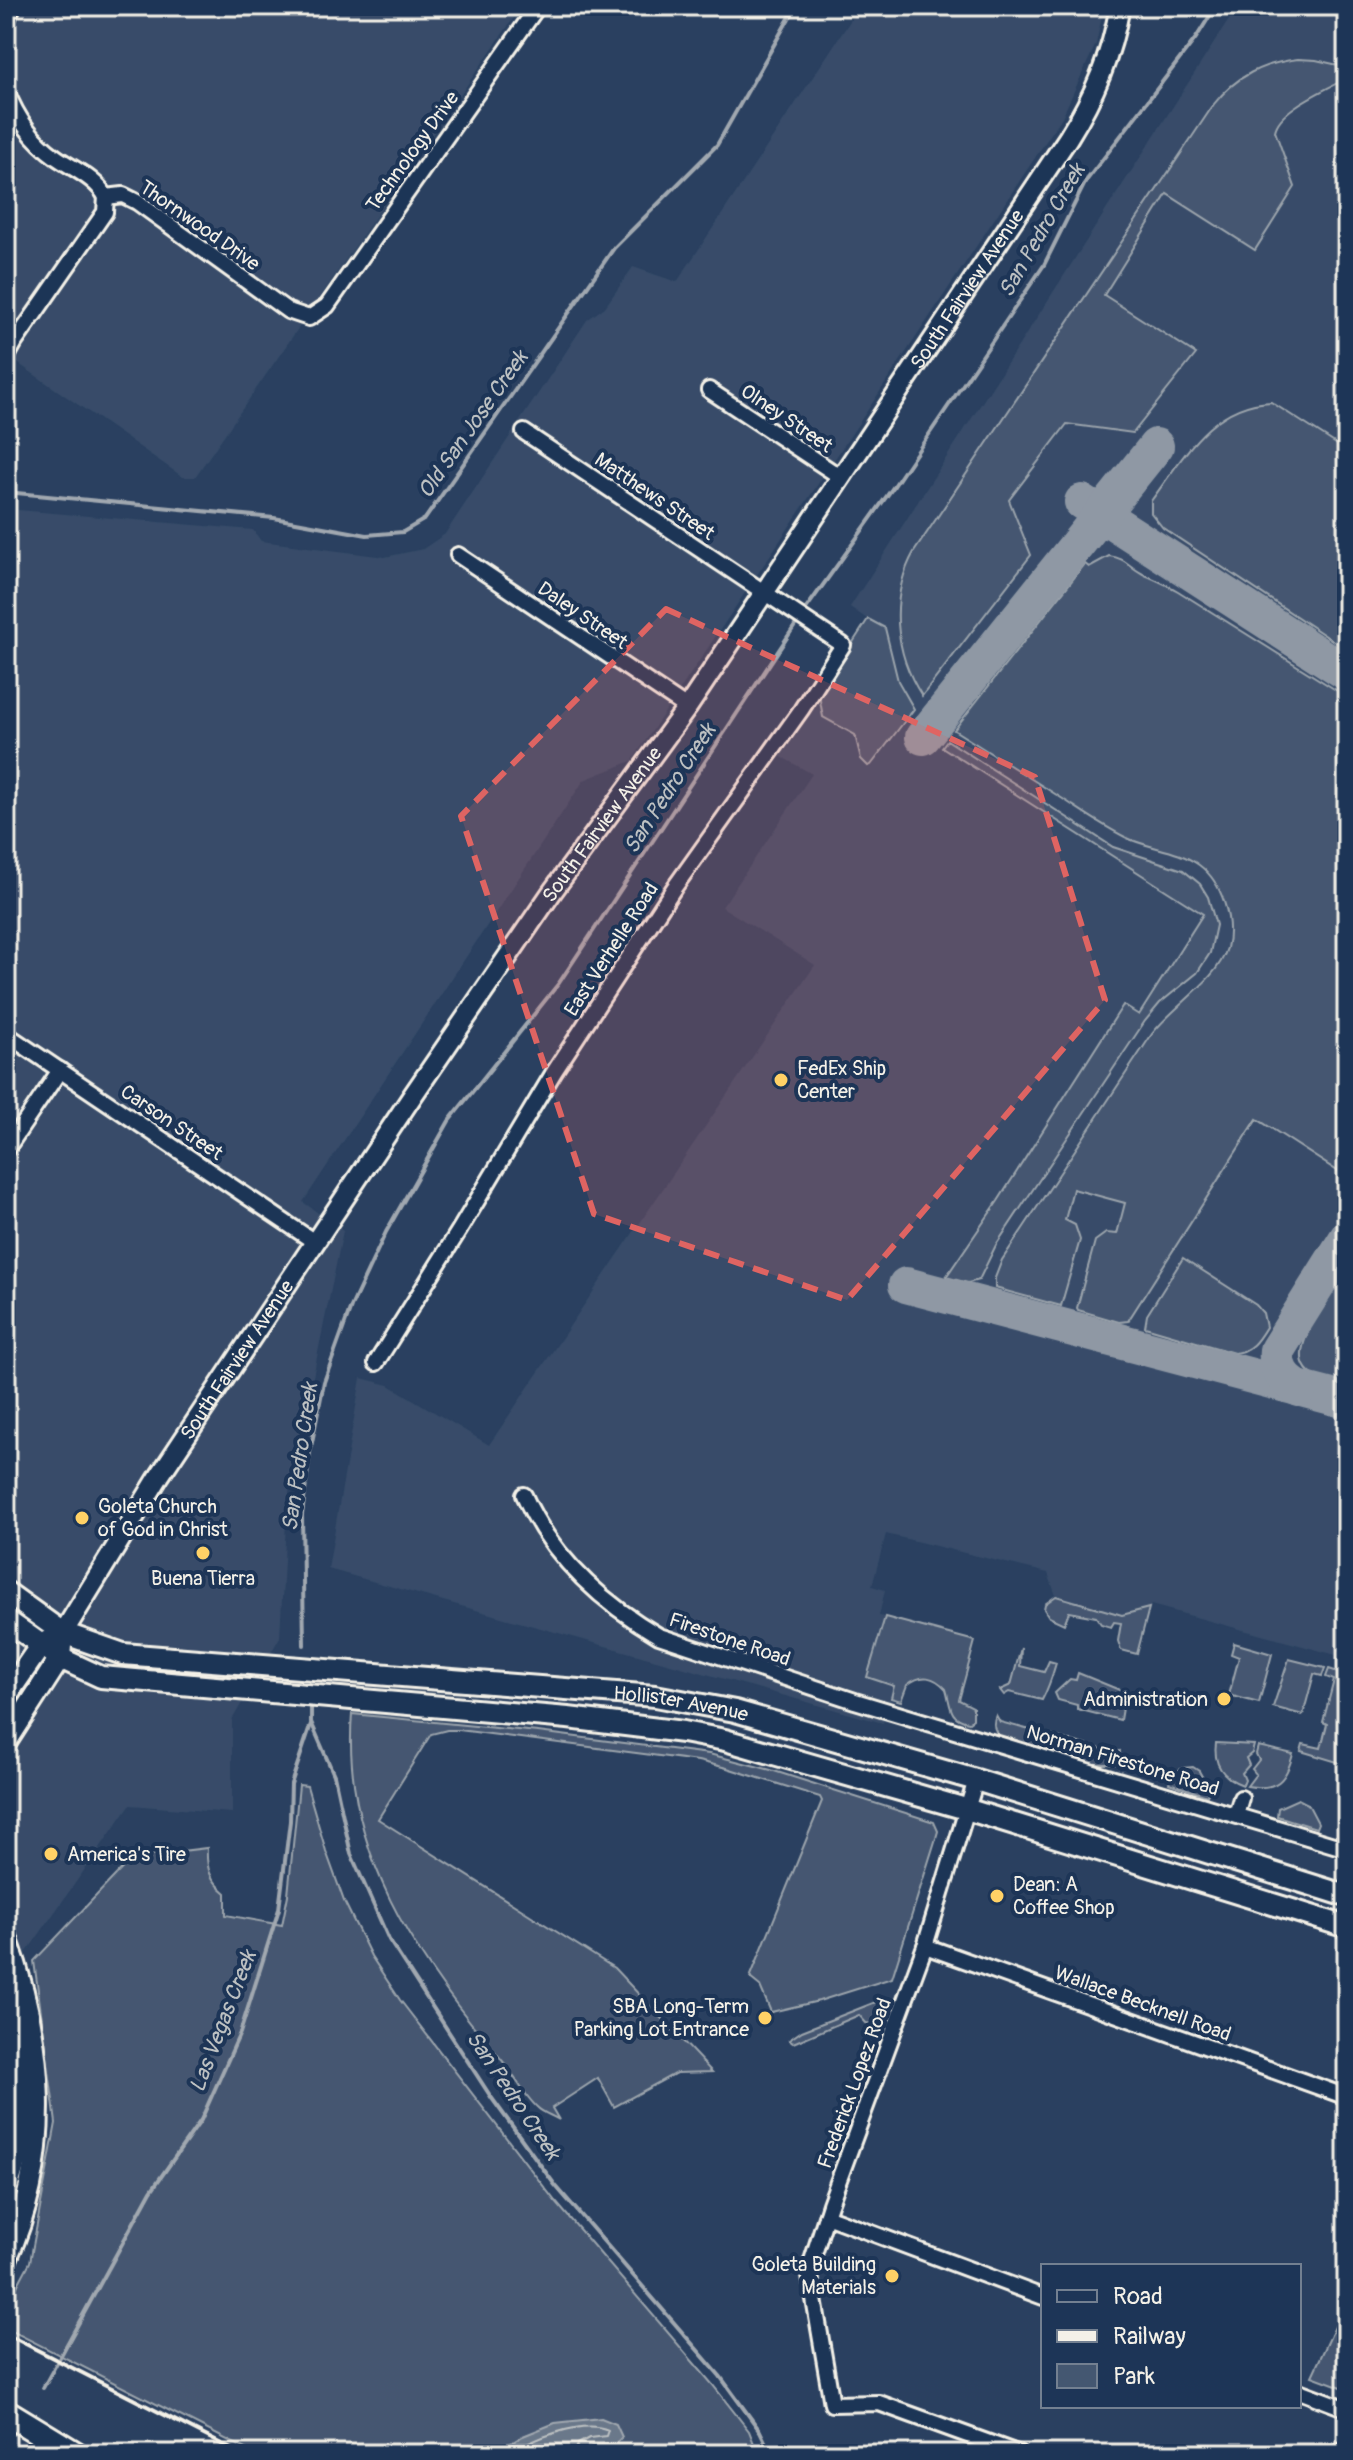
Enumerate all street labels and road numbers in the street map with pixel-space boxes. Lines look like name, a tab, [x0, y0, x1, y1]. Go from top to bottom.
street label: Technology Drive	[360, 86, 465, 216]
street label: Thornwood Drive	[135, 175, 265, 276]
street label: South Fairview Avenue	[905, 205, 1030, 374]
street label: Olney Street	[736, 378, 838, 459]
street label: Matthews Street	[590, 447, 720, 546]
street label: Daley Street	[533, 576, 633, 655]
street label: South Fairview Avenue	[537, 742, 668, 907]
street label: East Verhelle Road	[559, 878, 664, 1021]
street label: Carson Street	[116, 1079, 228, 1166]
street label: South Fairview Avenue	[175, 1275, 300, 1445]
street label: Firestone Road	[666, 1607, 794, 1672]
street label: Hollister Avenue	[612, 1681, 751, 1727]
street label: Norman Firestone Road	[1023, 1719, 1222, 1802]
street label: Wallace Becknell Road	[1051, 1960, 1234, 2047]
street label: Frederick Lopez Road	[812, 1994, 897, 2172]

